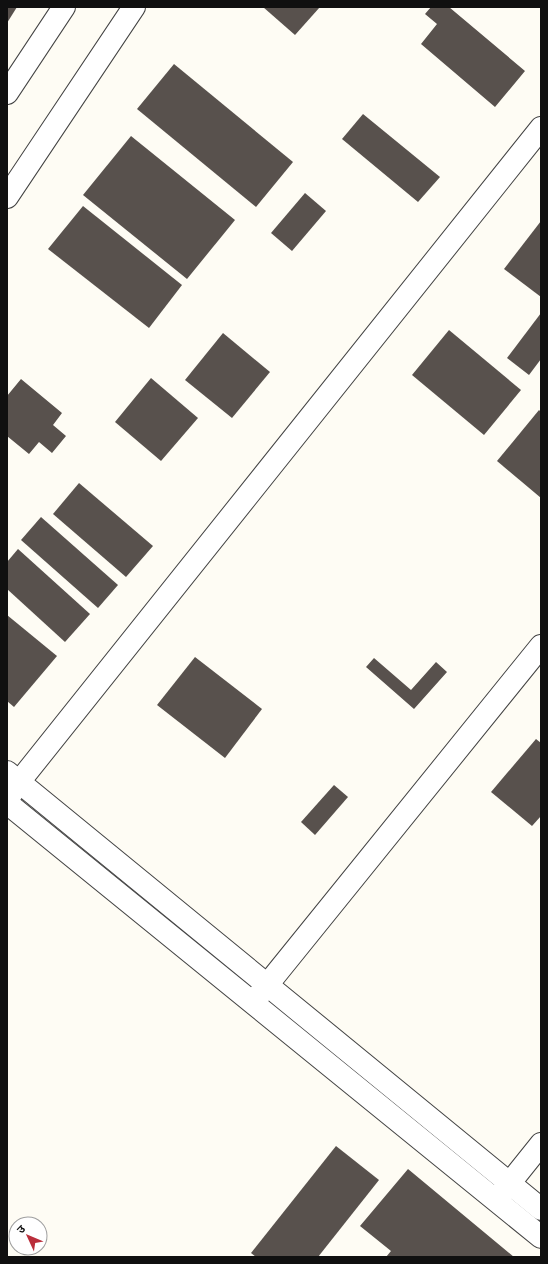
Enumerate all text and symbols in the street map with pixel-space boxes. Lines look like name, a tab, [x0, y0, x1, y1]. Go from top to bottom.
north arrow	[8, 1216, 48, 1256]
text: उ	[14, 1221, 28, 1236]

